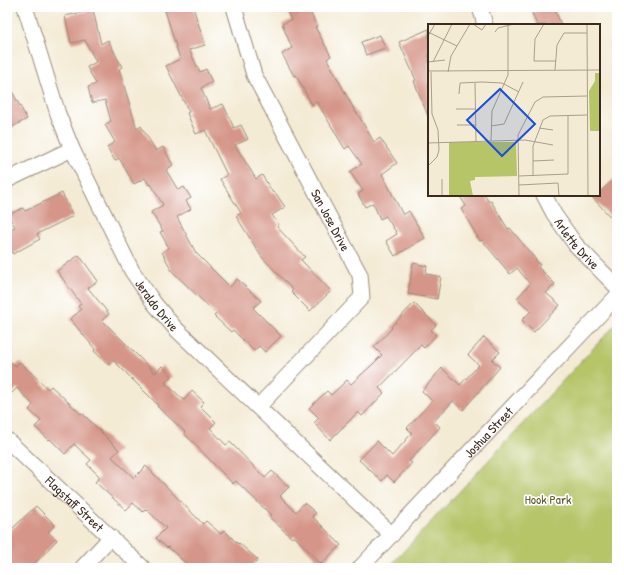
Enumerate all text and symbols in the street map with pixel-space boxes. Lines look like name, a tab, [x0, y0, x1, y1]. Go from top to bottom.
inset map	[428, 24, 600, 196]
street label: San Jose Drive	[307, 186, 355, 254]
street label: Arlette Drive	[550, 214, 604, 273]
street label: Jeraldo Drive	[131, 276, 183, 335]
street label: Joshua Street	[460, 402, 517, 462]
street label: Flagstaff Street	[41, 471, 108, 536]
park label: Hook Park	[525, 490, 572, 508]

